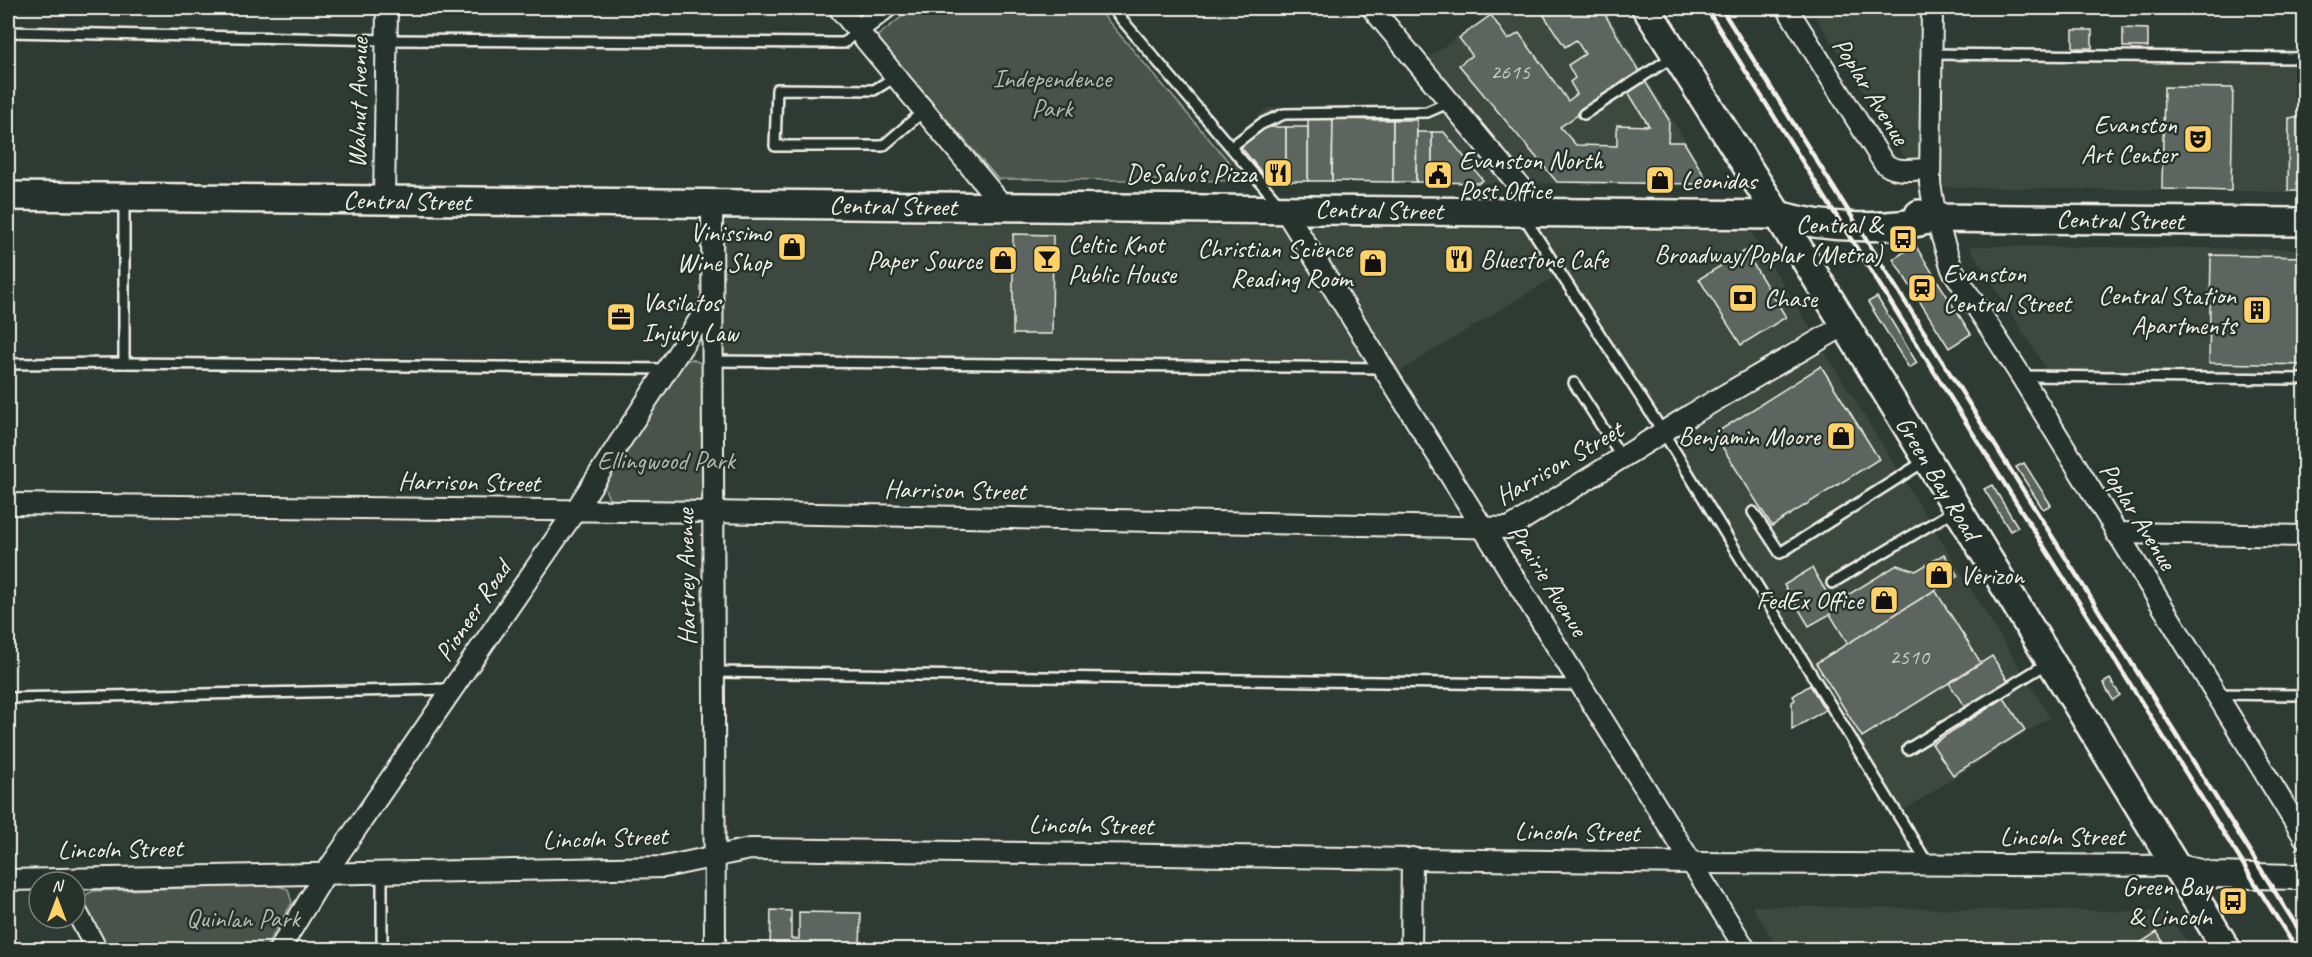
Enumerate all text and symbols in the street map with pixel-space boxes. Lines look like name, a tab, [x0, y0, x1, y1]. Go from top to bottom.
street label: Poplar Avenue	[1825, 31, 1918, 152]
street label: Walnut Avenue	[340, 36, 376, 169]
house number: 2615	[1490, 58, 1531, 86]
park label: Independence Park	[993, 62, 1114, 125]
place label: Evanston Art Center	[2081, 108, 2179, 171]
theatre icon: Evanston Art Center	[2182, 123, 2214, 155]
place label: Evanston North Post Office	[1459, 144, 1604, 207]
place label: DeSalvo's Pizza	[1126, 157, 1259, 190]
restaurant icon: DeSalvo's Pizza	[1262, 157, 1294, 189]
public building icon: Evanston North Post Office	[1422, 159, 1454, 191]
shop icon: Leonidas	[1644, 164, 1676, 196]
place label: Leonidas	[1681, 164, 1759, 197]
street label: Central Street	[343, 183, 473, 219]
street label: Central Street	[829, 188, 959, 224]
street label: Central Street	[1315, 192, 1445, 228]
street label: Central Street	[2056, 202, 2186, 238]
place label: Central & Broadway/Poplar (Metra)	[1654, 208, 1885, 271]
place label: Vinissimo Wine Shop	[677, 216, 773, 279]
bus stop icon: Central & Broadway/Poplar (Metra)	[1887, 223, 1919, 255]
place label: Celtic Knot Public House	[1068, 228, 1178, 291]
shop icon: Vinissimo Wine Shop	[776, 231, 808, 263]
place label: Christian Science Reading Room	[1198, 232, 1354, 295]
bar icon: Celtic Knot Public House	[1031, 243, 1063, 275]
restaurant icon: Bluestone Cafe	[1443, 243, 1475, 275]
place label: Bluestone Cafe	[1480, 243, 1610, 276]
place label: Paper Source	[867, 244, 984, 277]
shop icon: Paper Source	[987, 244, 1019, 276]
shop icon: Christian Science Reading Room	[1357, 247, 1389, 279]
place label: Evanston Central Street	[1943, 257, 2073, 320]
station icon: Evanston Central Street	[1906, 272, 1938, 304]
place label: Central Station Apartments	[2098, 279, 2238, 342]
bank icon: Chase	[1727, 282, 1759, 314]
place label: Chase	[1764, 282, 1819, 315]
place label: Vasilatos Injury Law	[642, 286, 740, 349]
building icon: Central Station Apartments	[2241, 294, 2273, 326]
office icon: Vasilatos Injury Law	[605, 301, 637, 333]
street label: Green Bay Road	[1888, 410, 1990, 549]
street label: Harrison Street	[1489, 412, 1631, 513]
place label: Benjamin Moore	[1678, 420, 1822, 453]
shop icon: Benjamin Moore	[1825, 420, 1857, 452]
park label: Ellingwood Park	[597, 444, 736, 477]
street label: Poplar Avenue	[2092, 456, 2185, 577]
street label: Harrison Street	[398, 464, 543, 500]
street label: Harrison Street	[884, 472, 1029, 508]
street label: Hartrey Avenue	[668, 507, 704, 646]
street label: Prairie Avenue	[1501, 518, 1597, 644]
street label: Pioneer Road	[427, 551, 521, 668]
shop icon: Verizon	[1923, 559, 1955, 591]
place label: Verizon	[1960, 559, 2025, 592]
place label: FedEx Office	[1756, 584, 1866, 617]
shop icon: FedEx Office	[1868, 584, 1900, 616]
house number: 2510	[1889, 643, 1931, 671]
street label: Lincoln Street	[1028, 807, 1156, 843]
street label: Lincoln Street	[1514, 814, 1642, 850]
street label: Lincoln Street	[542, 819, 670, 857]
street label: Lincoln Street	[2000, 820, 2127, 853]
street label: Lincoln Street	[57, 831, 185, 867]
north arrow	[27, 870, 87, 930]
place label: Green Bay & Lincoln	[2122, 870, 2214, 933]
text: N	[52, 876, 65, 896]
bus stop icon: Green Bay & Lincoln	[2217, 885, 2249, 917]
park label: Quinlan Park	[186, 902, 301, 935]

